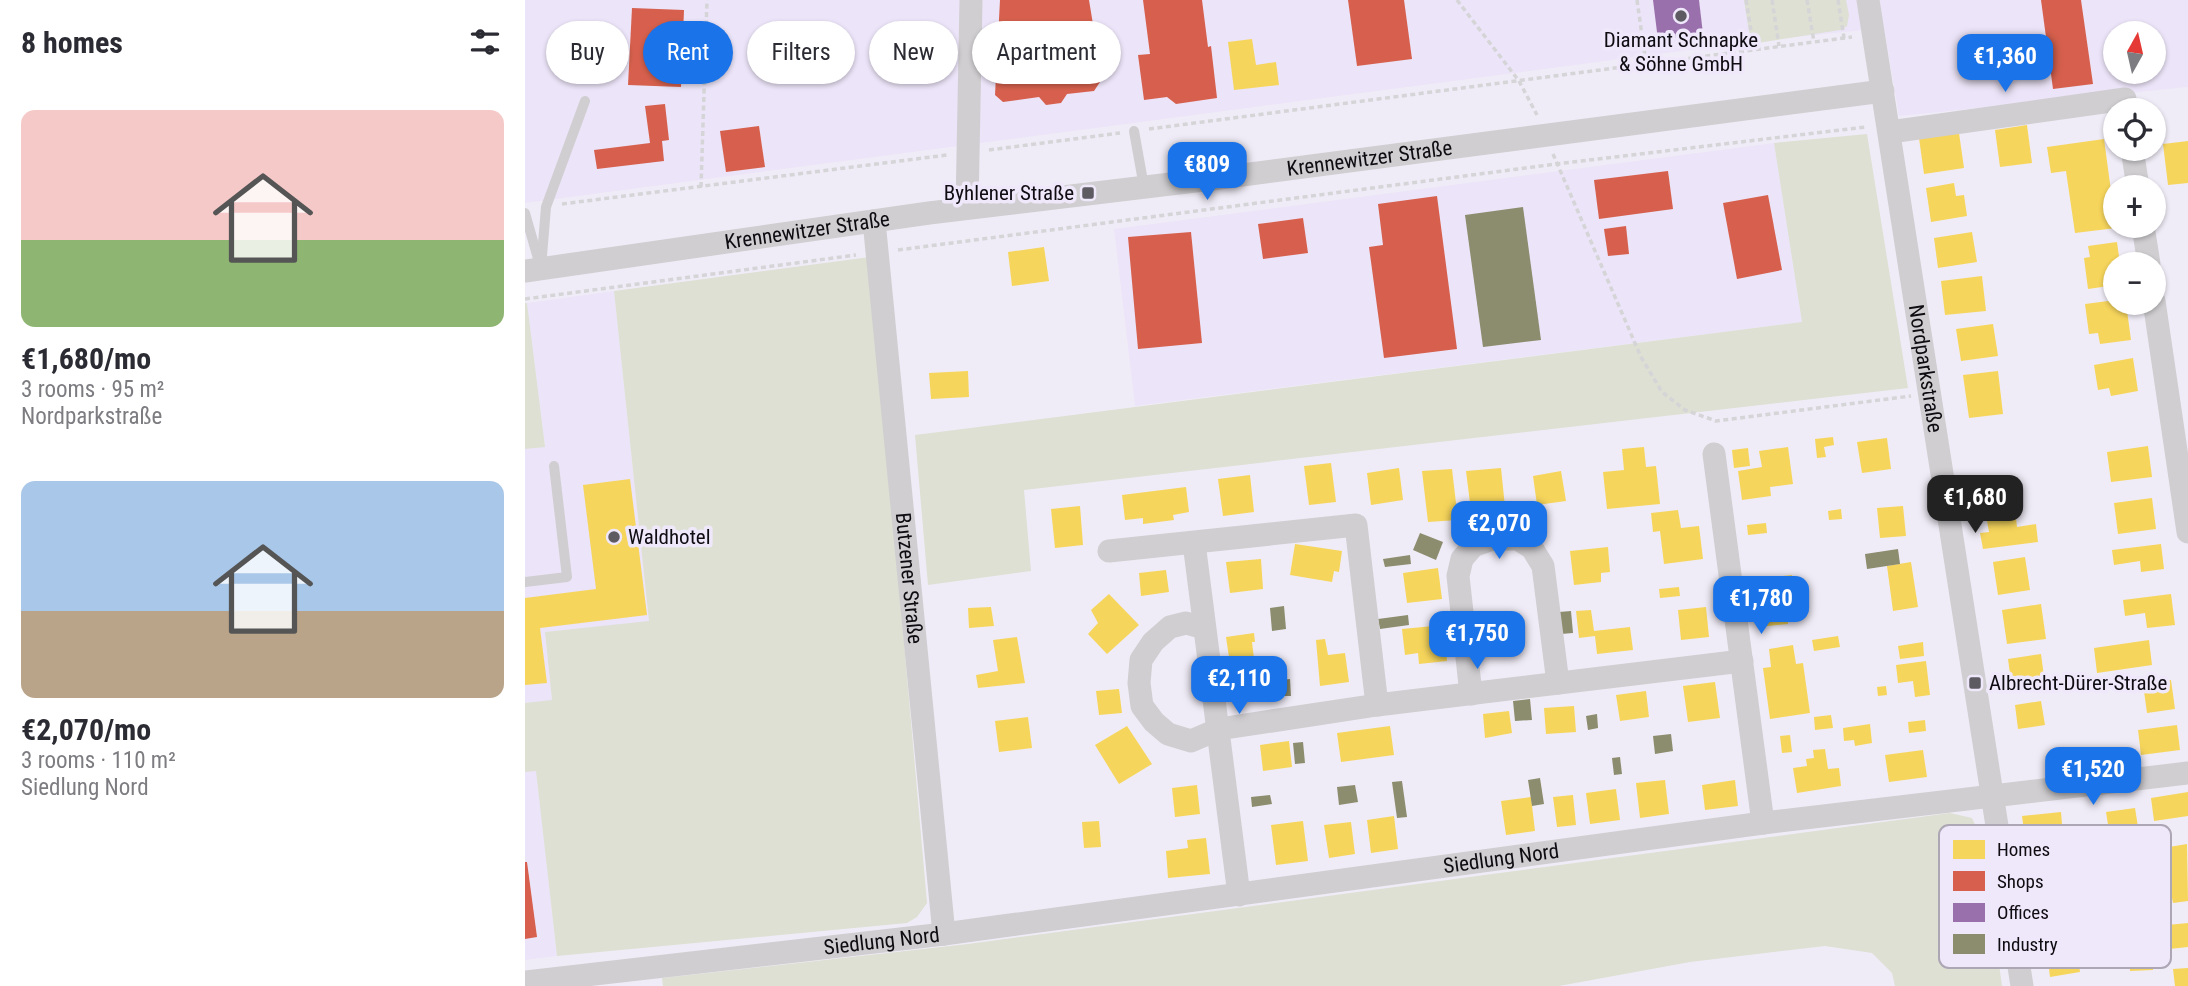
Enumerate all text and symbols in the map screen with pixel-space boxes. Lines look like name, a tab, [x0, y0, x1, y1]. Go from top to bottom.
marker: Diamant Schnapke & Söhne GmbH	[1673, 8, 1689, 24]
chip: Buy	[546, 21, 629, 84]
chip: Rent	[643, 21, 733, 84]
chip: Filters	[747, 21, 855, 84]
chip: New	[869, 21, 958, 84]
chip: Apartment	[972, 21, 1121, 84]
north arrow	[2103, 21, 2167, 84]
map controls	[2103, 21, 2166, 315]
icon: filters	[466, 23, 504, 61]
text: 8 homes	[21, 25, 123, 60]
place label: Diamant Schnapke & Söhne GmbH	[1604, 28, 1758, 76]
pin: €1,360	[1948, 34, 2062, 94]
text: €1,360	[1973, 43, 2037, 70]
button: locate	[2103, 98, 2166, 161]
street label: Krennewitzer Straße	[1285, 136, 1454, 181]
pin: €809	[1166, 142, 1248, 202]
text: €809	[1184, 151, 1230, 178]
icon: home	[200, 155, 326, 281]
button: +	[2103, 175, 2166, 238]
place label: Byhlener Straße	[944, 181, 1074, 205]
marker: Byhlener Straße	[1080, 185, 1096, 201]
street label: Krennewitzer Straße	[723, 207, 891, 254]
button: −	[2103, 252, 2166, 315]
street label: Nordparkstraße	[1904, 303, 1947, 434]
text: €1,680/mo	[21, 341, 151, 376]
text: 3 rooms · 95 m²	[21, 376, 164, 403]
text: Nordparkstraße	[21, 403, 162, 430]
pin: €1,680	[1918, 476, 2032, 535]
text: €1,680	[1943, 484, 2007, 511]
pin: €2,070	[1442, 502, 1556, 561]
text: €2,070	[1467, 510, 1531, 537]
street label: Butzener Straße	[891, 511, 927, 645]
place label: Waldhotel	[628, 525, 711, 549]
icon: home	[200, 526, 326, 652]
marker: Waldhotel	[606, 529, 622, 545]
pin: €1,780	[1704, 576, 1818, 636]
text: €1,780	[1729, 585, 1793, 612]
pin: €1,750	[1420, 612, 1534, 671]
text: €1,750	[1445, 620, 1509, 647]
pin: €2,110	[1182, 656, 1296, 716]
text: €2,110	[1207, 665, 1271, 692]
place label: Albrecht-Dürer-Straße	[1989, 671, 2168, 695]
marker: Albrecht-Dürer-Straße	[1967, 675, 1983, 691]
text: €2,070/mo	[21, 712, 151, 747]
text: 3 rooms · 110 m²	[21, 747, 176, 774]
pin: €1,520	[2036, 748, 2150, 807]
text: €1,520	[2061, 756, 2125, 783]
text: Siedlung Nord	[21, 774, 149, 801]
legend	[1939, 825, 2171, 968]
text: Homes	[1997, 838, 2050, 861]
street label: Siedlung Nord	[1442, 839, 1561, 878]
text: Shops	[1997, 870, 2044, 893]
text: Offices	[1997, 901, 2049, 924]
street label: Siedlung Nord	[822, 923, 941, 960]
text: Industry	[1997, 933, 2058, 956]

